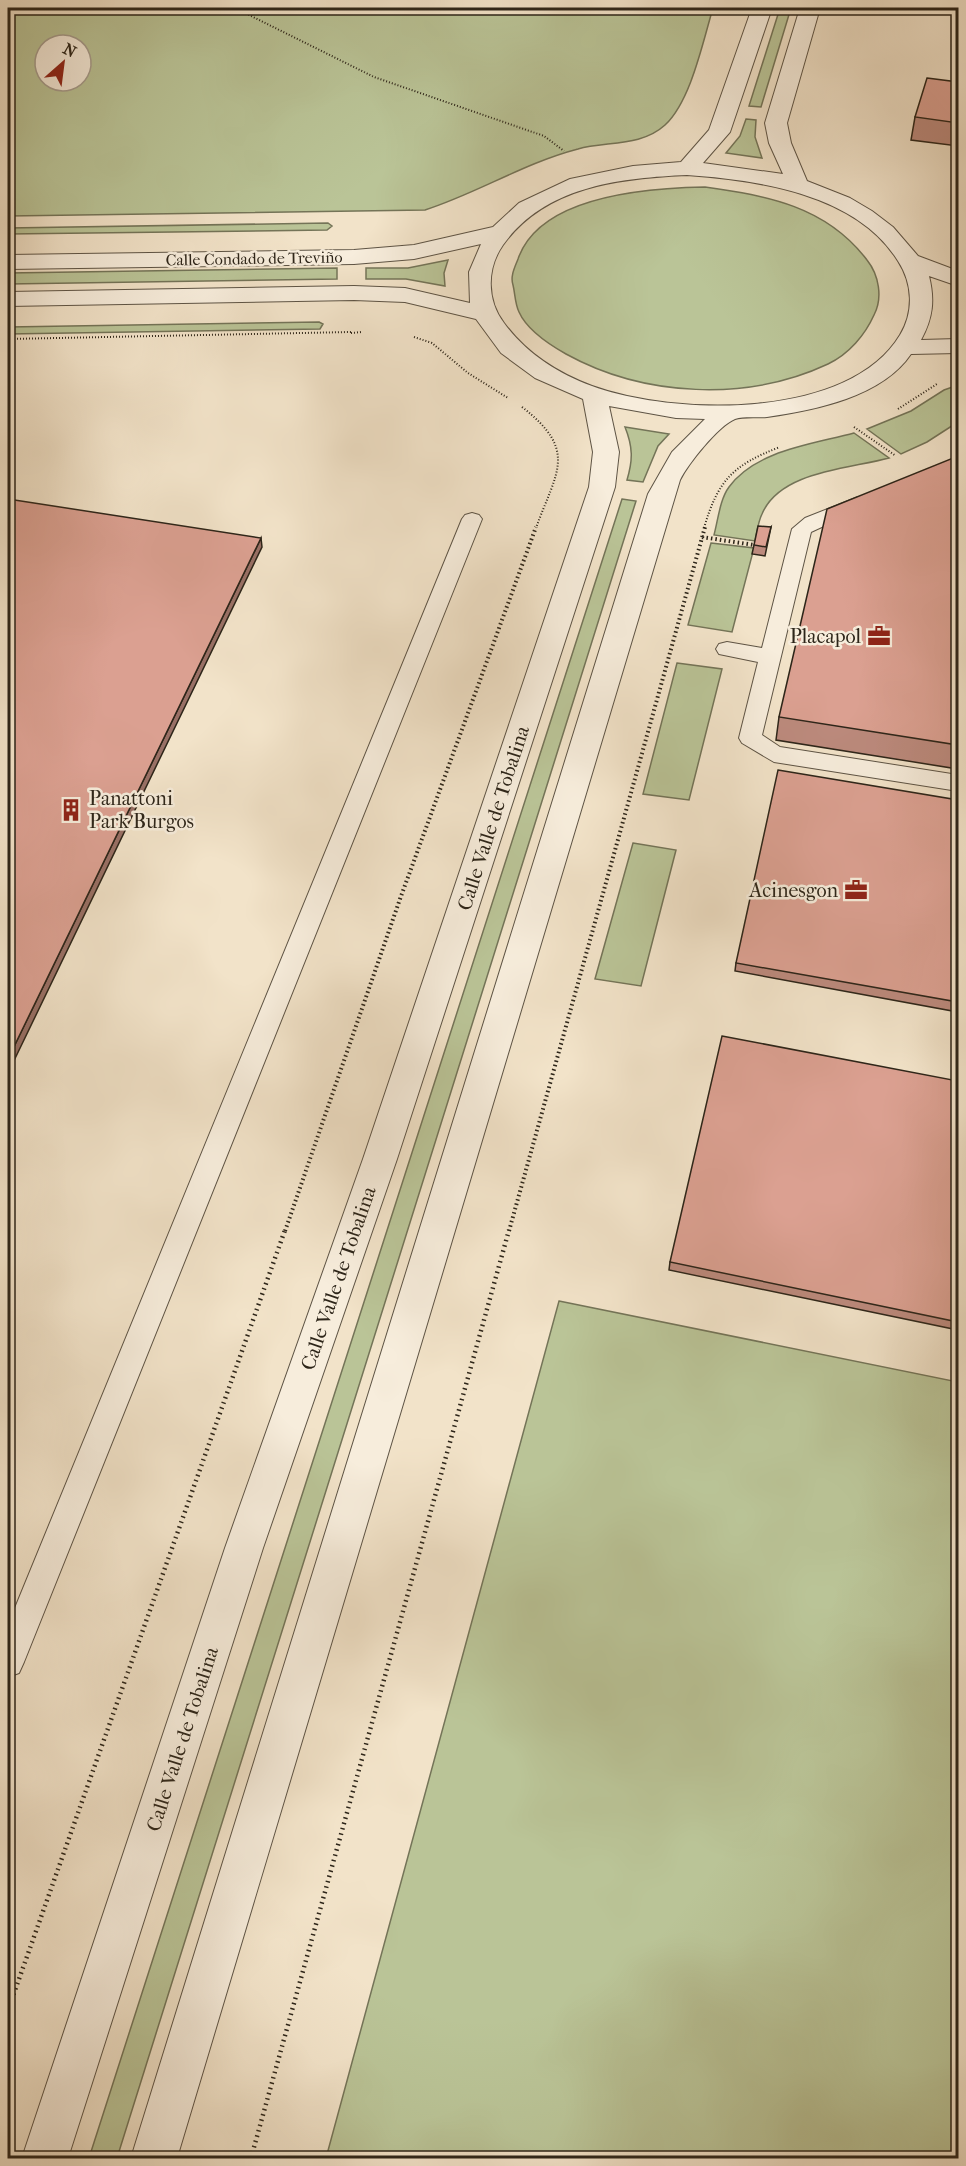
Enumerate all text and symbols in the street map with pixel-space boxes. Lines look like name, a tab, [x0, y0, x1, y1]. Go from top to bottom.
north arrow	[33, 33, 93, 93]
text: N	[60, 39, 80, 62]
street label: Calle Condado de Treviño	[165, 247, 343, 270]
office icon: Placapol	[866, 623, 892, 649]
place label: Placapol	[790, 625, 861, 648]
street label: Calle Valle de Tobalina	[453, 722, 534, 913]
place label: Panattoni Park Burgos	[89, 787, 194, 833]
building icon: Panattoni Park Burgos	[58, 797, 84, 823]
office icon: Acinesgon	[843, 877, 869, 903]
place label: Acinesgon	[748, 879, 838, 902]
street label: Calle Valle de Tobalina	[296, 1183, 381, 1373]
street label: Calle Valle de Tobalina	[142, 1643, 223, 1834]

